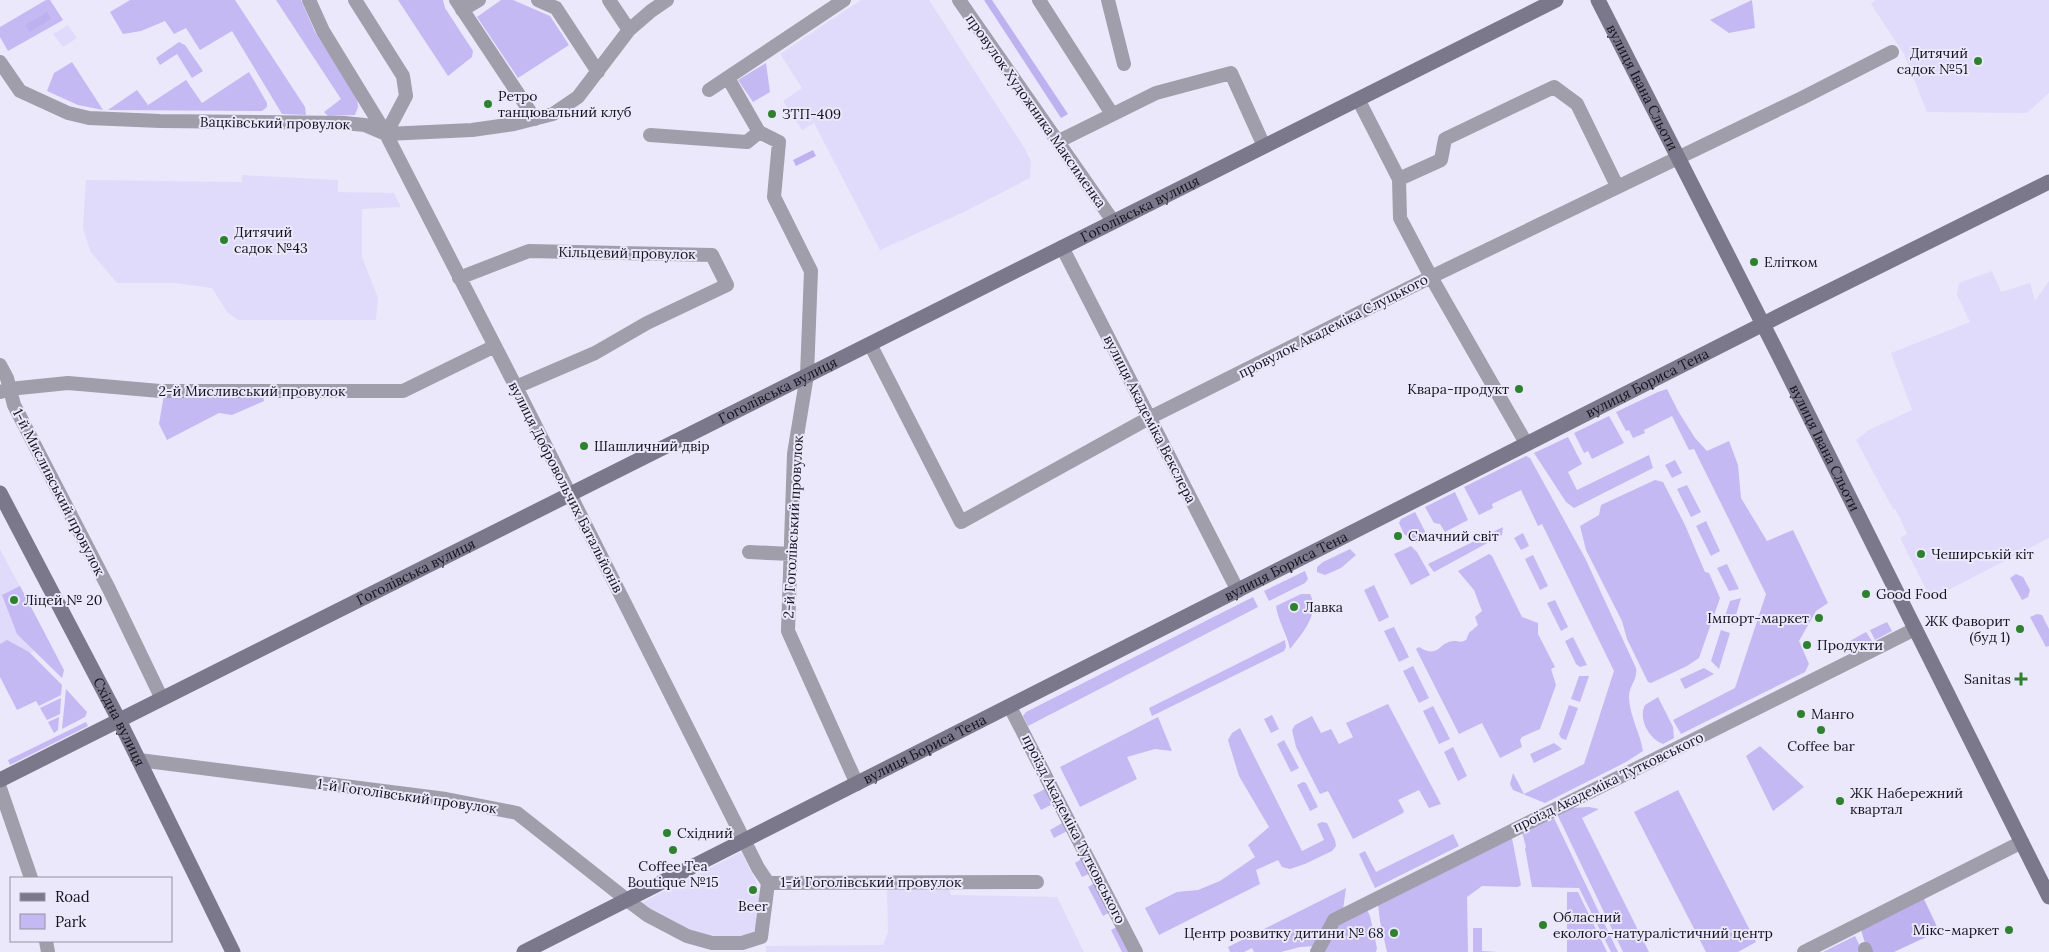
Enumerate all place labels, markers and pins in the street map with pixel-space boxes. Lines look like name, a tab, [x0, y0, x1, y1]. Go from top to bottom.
place label: Дитячий садок №51	[1897, 44, 1968, 78]
marker: Дитячий садок №51	[1972, 55, 1984, 67]
place label: Ретро танцювальний клуб	[498, 87, 632, 121]
marker: Ретро танцювальний клуб	[482, 98, 494, 110]
place label: ЗТП-409	[782, 105, 841, 123]
marker: ЗТП-409	[766, 108, 778, 120]
place label: Дитячий садок №43	[234, 223, 308, 257]
marker: Дитячий садок №43	[218, 234, 230, 246]
place label: Елітком	[1764, 253, 1818, 271]
marker: Елітком	[1748, 256, 1760, 268]
place label: Квара-продукт	[1407, 380, 1509, 398]
marker: Квара-продукт	[1513, 383, 1525, 395]
place label: Шашличний двір	[594, 437, 710, 455]
marker: Шашличний двір	[578, 440, 590, 452]
place label: Смачний світ	[1408, 527, 1499, 545]
marker: Смачний світ	[1392, 530, 1404, 542]
place label: Чеширськiй кiт	[1931, 545, 2034, 563]
marker: Чеширськiй кiт	[1915, 548, 1927, 560]
place label: Good Food	[1876, 585, 1947, 603]
marker: Good Food	[1860, 588, 1872, 600]
place label: Ліцей № 20	[24, 591, 102, 609]
marker: Ліцей № 20	[8, 594, 20, 606]
place label: Лавка	[1304, 598, 1343, 616]
marker: Лавка	[1288, 601, 1300, 613]
place label: Імпорт-маркет	[1707, 609, 1809, 627]
marker: Імпорт-маркет	[1813, 612, 1825, 624]
place label: ЖК Фаворит (буд 1)	[1925, 612, 2010, 646]
marker: ЖК Фаворит (буд 1)	[2014, 623, 2026, 635]
place label: Продукти	[1817, 636, 1883, 654]
marker: Продукти	[1801, 639, 1813, 651]
place label: Sanitas	[1964, 670, 2011, 688]
marker: Sanitas	[2015, 673, 2027, 685]
place label: Манго	[1811, 705, 1854, 723]
marker: Манго	[1795, 708, 1807, 720]
marker: Coffee bar	[1815, 724, 1827, 736]
place label: Coffee bar	[1787, 737, 1855, 755]
place label: ЖК Набережний квартал	[1850, 784, 1963, 818]
marker: ЖК Набережний квартал	[1834, 795, 1846, 807]
place label: Східний	[677, 824, 733, 842]
marker: Східний	[661, 827, 673, 839]
marker: Coffee Tea Boutique №15	[667, 844, 679, 856]
place label: Coffee Tea Boutique №15	[627, 857, 719, 891]
marker: Beer	[747, 884, 759, 896]
place label: Beer	[738, 897, 768, 915]
place label: Обласний еколого-натуралістичний центр	[1553, 908, 1773, 942]
marker: Обласний еколого-натуралістичний центр	[1537, 919, 1549, 931]
place label: Мікс-маркет	[1913, 921, 1999, 939]
place label: Центр розвитку дитини № 68	[1184, 924, 1384, 942]
marker: Мікс-маркет	[2003, 924, 2015, 936]
marker: Центр розвитку дитини № 68	[1388, 927, 1400, 939]

